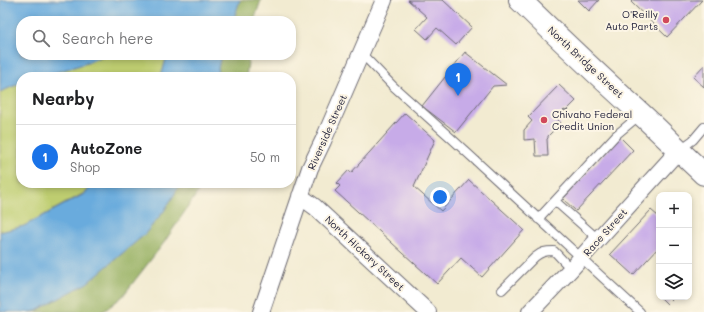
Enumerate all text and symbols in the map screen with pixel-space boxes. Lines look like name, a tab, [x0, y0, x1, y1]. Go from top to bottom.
place label: O'Reilly Auto Parts	[605, 7, 658, 33]
marker: O'Reilly Auto Parts	[661, 15, 671, 25]
search box	[16, 16, 296, 60]
street label: North Bridge Street	[545, 23, 627, 101]
icon: search	[30, 27, 52, 49]
text: Search here	[62, 28, 153, 48]
pin: 1	[445, 63, 471, 96]
text: Nearby	[32, 87, 94, 109]
street label: Riverside Street	[304, 92, 350, 172]
place label: Chivaho Federal Credit Union	[552, 107, 632, 133]
marker: Chivaho Federal Credit Union	[539, 115, 549, 125]
text: AutoZone	[70, 138, 142, 158]
text: 1	[42, 148, 48, 165]
text: 50 m	[250, 148, 280, 165]
text: Shop	[70, 158, 100, 175]
your location	[430, 187, 450, 207]
map controls	[656, 192, 692, 300]
button: +	[656, 192, 692, 228]
street label: Race Street	[580, 205, 630, 259]
street label: North Hickory Street	[322, 212, 408, 294]
button: −	[656, 228, 692, 264]
button: layers	[656, 264, 692, 300]

